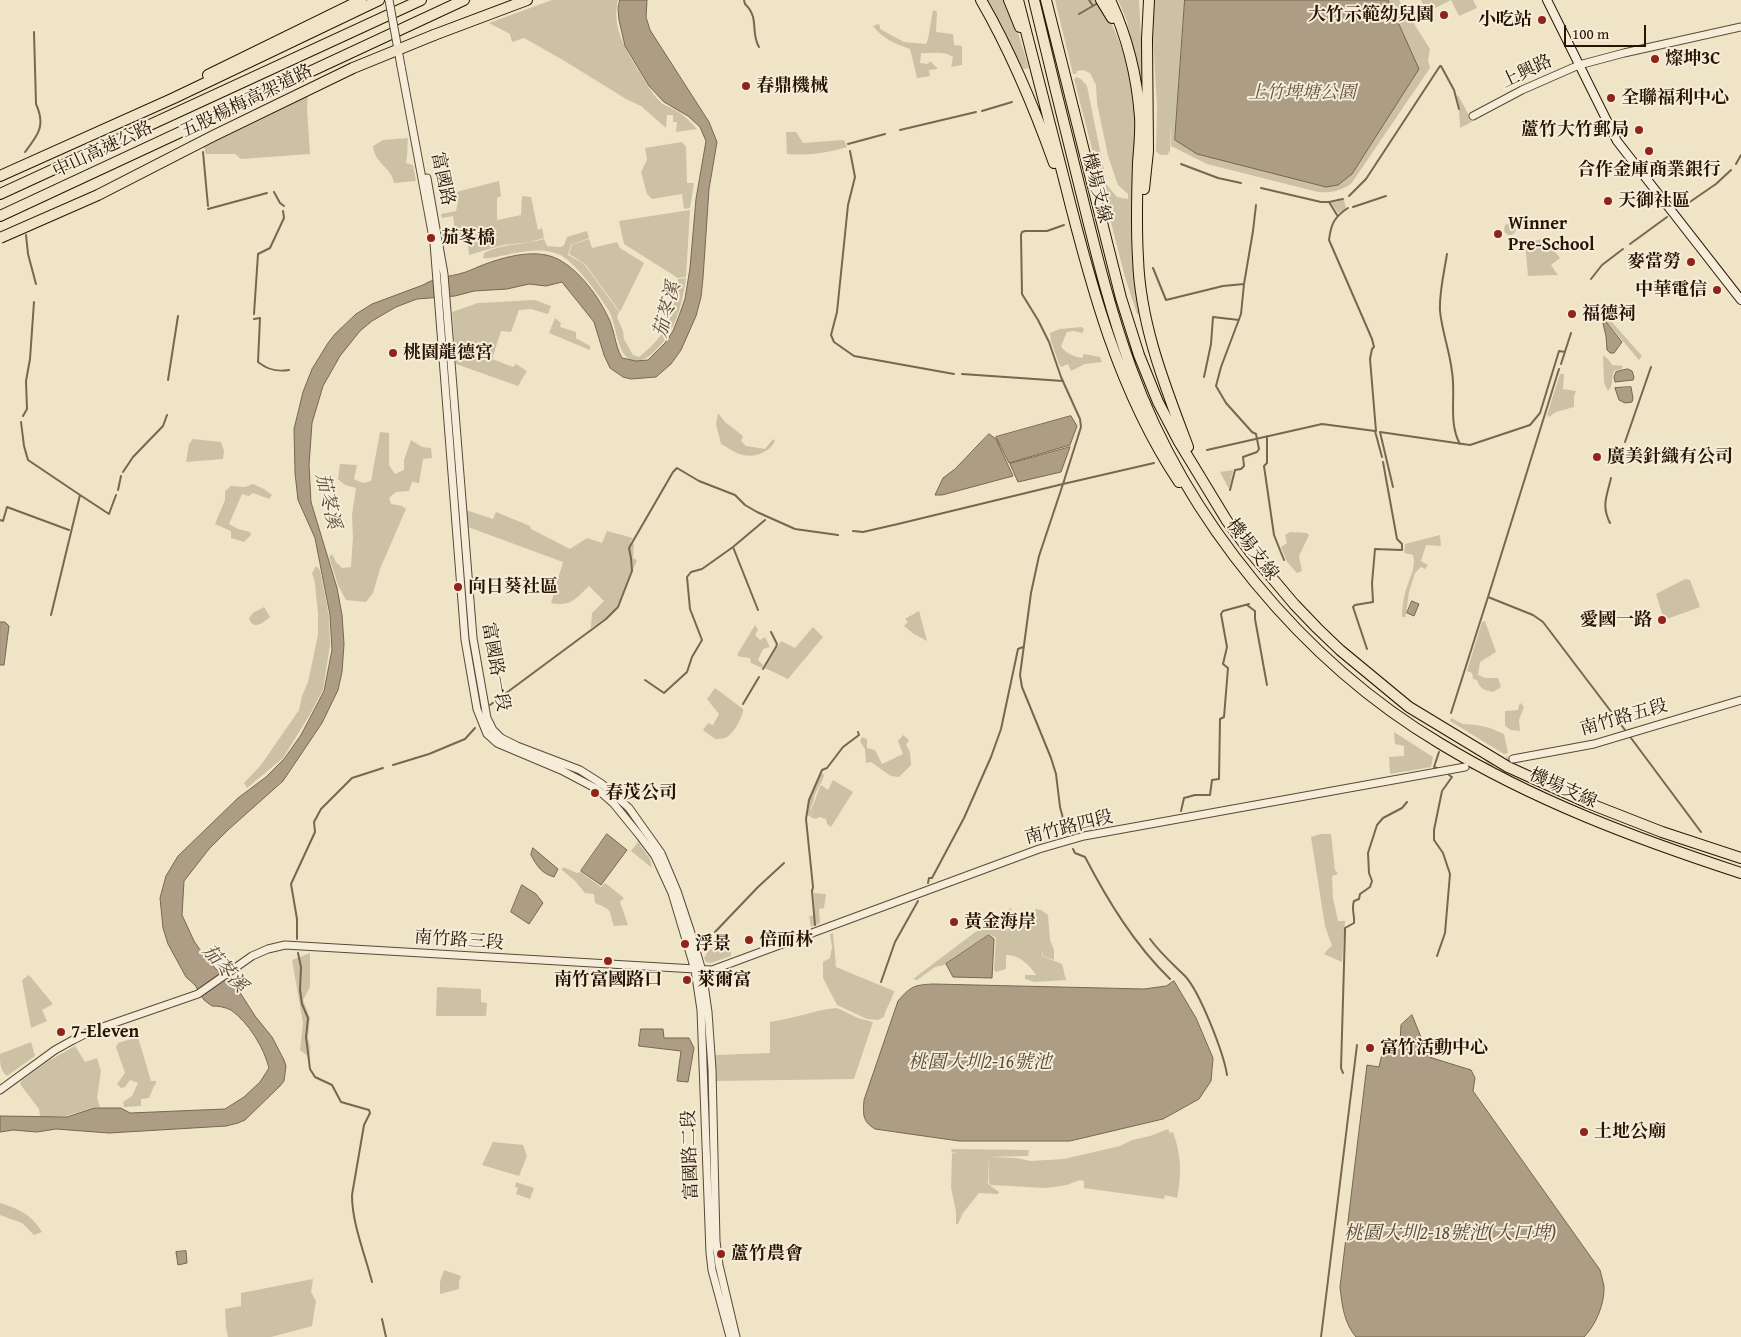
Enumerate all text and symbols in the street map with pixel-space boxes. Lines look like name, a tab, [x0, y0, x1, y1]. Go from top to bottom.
place label: 大竹示範幼兒園	[1308, 4, 1434, 26]
marker: 大竹示範幼兒園	[1438, 9, 1450, 21]
place label: 小吃站	[1478, 9, 1532, 31]
marker: 小吃站	[1536, 14, 1548, 26]
scale bar	[1566, 15, 1648, 47]
text: 100 m	[1572, 23, 1609, 44]
place label: 燦坤3C	[1665, 48, 1721, 70]
street label: 上興路	[1498, 51, 1556, 93]
marker: 燦坤3C	[1649, 53, 1661, 65]
street label: 五股楊梅高架道路	[178, 61, 316, 143]
place label: 春鼎機械	[756, 75, 828, 97]
marker: 春鼎機械	[740, 80, 752, 92]
park label: 上竹埤塘公園	[1248, 82, 1356, 104]
place label: 全聯福利中心	[1621, 87, 1729, 109]
marker: 全聯福利中心	[1605, 92, 1617, 104]
street label: 中山高速公路	[49, 117, 157, 183]
place label: 蘆竹大竹郵局	[1521, 119, 1629, 141]
marker: 蘆竹大竹郵局	[1633, 124, 1645, 136]
marker: 合作金庫商業銀行	[1643, 145, 1655, 157]
street label: 富國路	[426, 150, 458, 208]
street label: 機場支線	[1077, 150, 1115, 226]
place label: 合作金庫商業銀行	[1577, 159, 1721, 181]
place label: 天御社區	[1618, 190, 1690, 212]
marker: 天御社區	[1602, 195, 1614, 207]
place label: Winner Pre-School	[1508, 213, 1595, 255]
place label: 茄苳橋	[441, 227, 495, 249]
marker: Winner Pre-School	[1492, 228, 1504, 240]
marker: 茄苳橋	[425, 232, 437, 244]
place label: 麥當勞	[1627, 251, 1681, 273]
marker: 麥當勞	[1685, 256, 1697, 268]
place label: 中華電信	[1635, 279, 1707, 301]
water label: 茄苳溪	[650, 280, 686, 340]
marker: 中華電信	[1711, 284, 1723, 296]
place label: 福德祠	[1582, 303, 1636, 325]
marker: 福德祠	[1566, 308, 1578, 320]
place label: 桃園龍德宮	[403, 342, 493, 364]
marker: 桃園龍德宮	[387, 347, 399, 359]
place label: 廣美針織有公司	[1607, 446, 1733, 468]
marker: 廣美針織有公司	[1591, 451, 1603, 463]
water label: 茄苳溪	[309, 471, 345, 531]
street label: 機場支線	[1221, 515, 1283, 585]
place label: 向日葵社區	[468, 576, 558, 598]
marker: 向日葵社區	[452, 581, 464, 593]
place label: 愛國一路	[1580, 609, 1652, 631]
marker: 愛國一路	[1656, 614, 1668, 626]
street label: 富國路一段	[477, 621, 513, 713]
street label: 南竹路五段	[1578, 695, 1670, 741]
street label: 機場支線	[1526, 764, 1600, 814]
place label: 春茂公司	[605, 782, 677, 804]
marker: 春茂公司	[589, 787, 601, 799]
street label: 南竹路四段	[1023, 807, 1115, 849]
place label: 黃金海岸	[964, 911, 1036, 933]
marker: 黃金海岸	[948, 916, 960, 928]
street label: 南竹路三段	[413, 927, 505, 955]
place label: 倍而林	[759, 929, 813, 951]
place label: 浮景	[695, 933, 731, 955]
marker: 倍而林	[743, 934, 755, 946]
marker: 浮景	[679, 938, 691, 950]
water label: 茄苳溪	[196, 940, 252, 998]
marker: 南竹富國路口	[602, 955, 614, 967]
place label: 南竹富國路口	[554, 969, 662, 991]
place label: 萊爾富	[697, 969, 751, 991]
marker: 萊爾富	[681, 974, 693, 986]
place label: 7-Eleven	[71, 1021, 139, 1043]
marker: 7-Eleven	[55, 1026, 67, 1038]
place label: 富竹活動中心	[1380, 1037, 1488, 1059]
marker: 富竹活動中心	[1364, 1042, 1376, 1054]
water label: 桃園大圳2-16號池	[908, 1052, 1052, 1074]
street label: 富國路二段	[679, 1110, 703, 1200]
place label: 土地公廟	[1594, 1121, 1666, 1143]
marker: 土地公廟	[1578, 1126, 1590, 1138]
water label: 桃園大圳2-18號池(大口埤)	[1344, 1223, 1556, 1245]
place label: 蘆竹農會	[731, 1243, 803, 1265]
marker: 蘆竹農會	[715, 1248, 727, 1260]

